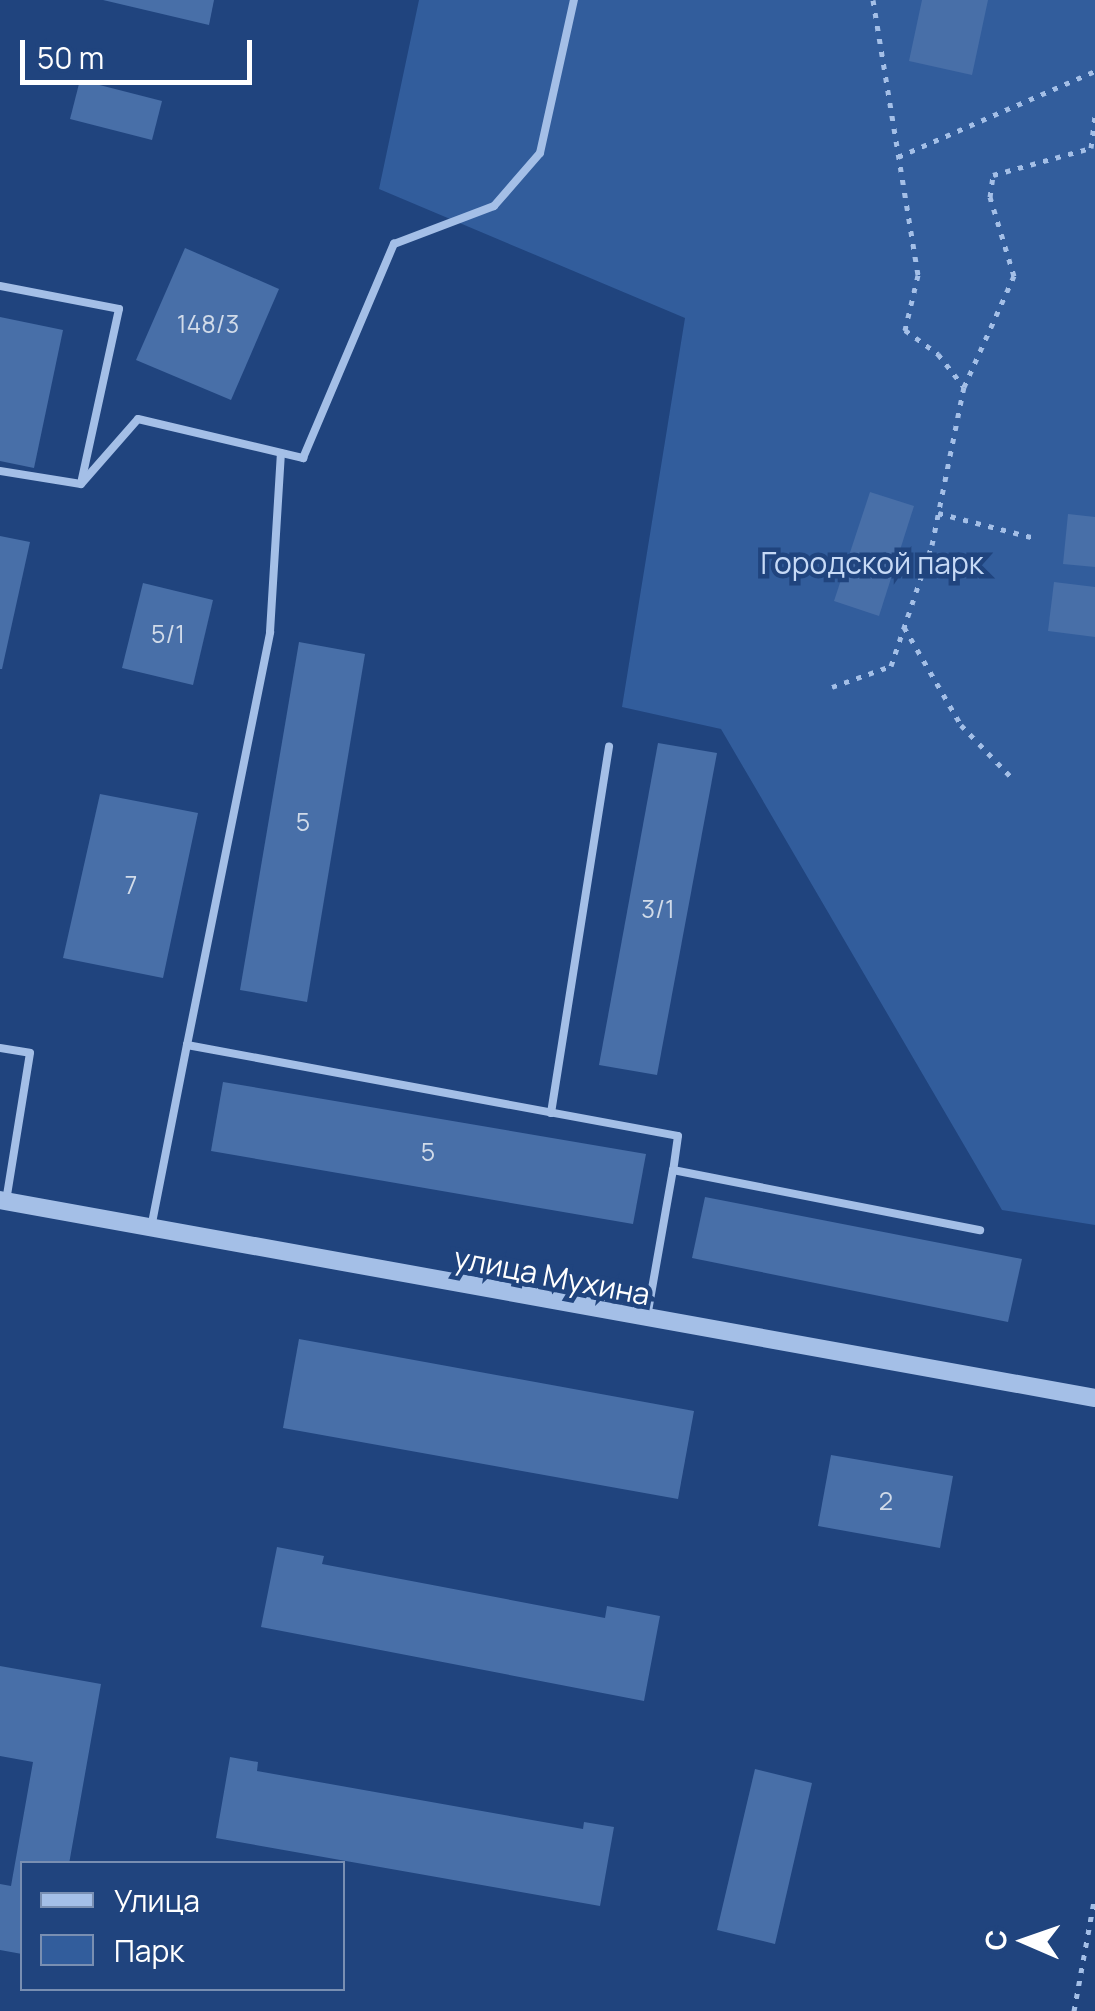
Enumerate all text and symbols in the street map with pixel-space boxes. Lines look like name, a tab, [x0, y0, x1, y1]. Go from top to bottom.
scale bar	[25, 20, 258, 82]
text: 50 m	[37, 37, 104, 78]
house number: 148/3	[177, 309, 239, 339]
park label: Городской парк	[760, 545, 984, 581]
house number: 5/1	[151, 619, 185, 649]
house number: 5	[296, 807, 310, 837]
house number: 7	[125, 870, 137, 900]
house number: 3/1	[641, 894, 675, 924]
house number: 5	[421, 1137, 435, 1167]
street label: улица Мухина	[451, 1239, 653, 1313]
house number: 2	[879, 1486, 893, 1516]
legend	[20, 1861, 345, 1991]
text: Улица	[114, 1880, 200, 1921]
north arrow	[975, 1891, 1075, 1991]
text: С	[976, 1929, 1014, 1951]
text: Парк	[114, 1930, 184, 1971]

